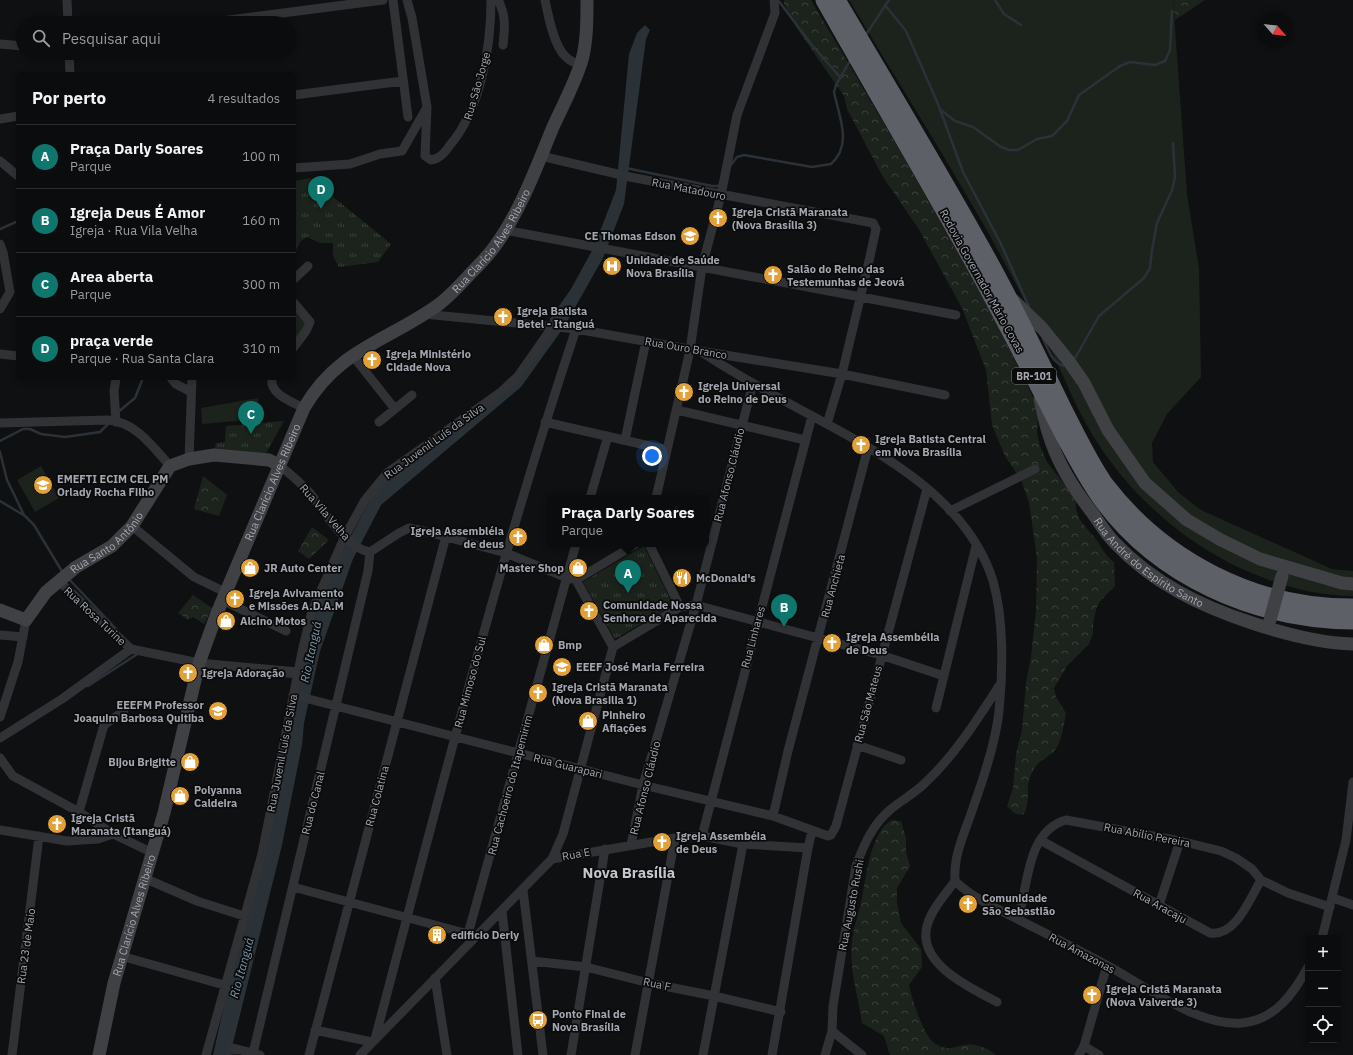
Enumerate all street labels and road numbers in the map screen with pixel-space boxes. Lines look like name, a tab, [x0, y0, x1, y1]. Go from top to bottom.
street label: Rua São Jorge	[461, 50, 493, 122]
street label: Rua Matadouro	[651, 175, 727, 203]
street label: Rua Clarício Alves Ribeiro	[449, 187, 533, 296]
street label: Rodovia Governador Mário Covas	[937, 207, 1027, 355]
street label: Rua Ouro Branco	[644, 334, 728, 362]
road number: BR-101	[1012, 368, 1056, 384]
street label: Rua Juvenil Luís da Silva	[381, 400, 487, 482]
street label: Rua Clarício Alves Ribeiro	[241, 422, 304, 543]
street label: Rua Afonso Cláudio	[711, 427, 747, 523]
street label: Rua Vila Velha	[297, 481, 353, 543]
street label: Rua Santo Antônio	[67, 509, 146, 576]
street label: Rua André do Espírito Santo	[1091, 515, 1206, 610]
street label: Rua Anchieta	[818, 553, 848, 619]
street label: Rua Rosa Turine	[61, 584, 129, 648]
street label: Rua Linhares	[738, 604, 768, 670]
street label: Rua Mimoso do Sul	[451, 635, 489, 729]
street label: Rua São Mateus	[851, 664, 885, 744]
street label: Rua Juvenil Luís da Silva	[264, 693, 300, 813]
street label: Rua Cachoeiro do Itapemirim	[485, 713, 535, 857]
street label: Rua Afonso Cláudio	[627, 740, 663, 836]
street label: Rua Guarapari	[532, 751, 604, 781]
street label: Rua Colatina	[362, 764, 392, 828]
street label: Rua do Canal	[298, 770, 328, 836]
street label: Rua Abílio Pereira	[1103, 820, 1191, 850]
street label: Rua E	[561, 845, 591, 863]
street label: Rua Clarício Alves Ribeiro	[109, 853, 158, 978]
street label: Rua Augusto Rushi	[835, 858, 867, 952]
street label: Rua Aracaju	[1131, 886, 1189, 926]
street label: Rua 23 de Maio	[14, 907, 38, 985]
street label: Rua Amazonas	[1047, 930, 1117, 976]
street label: Rua F	[642, 974, 672, 994]

